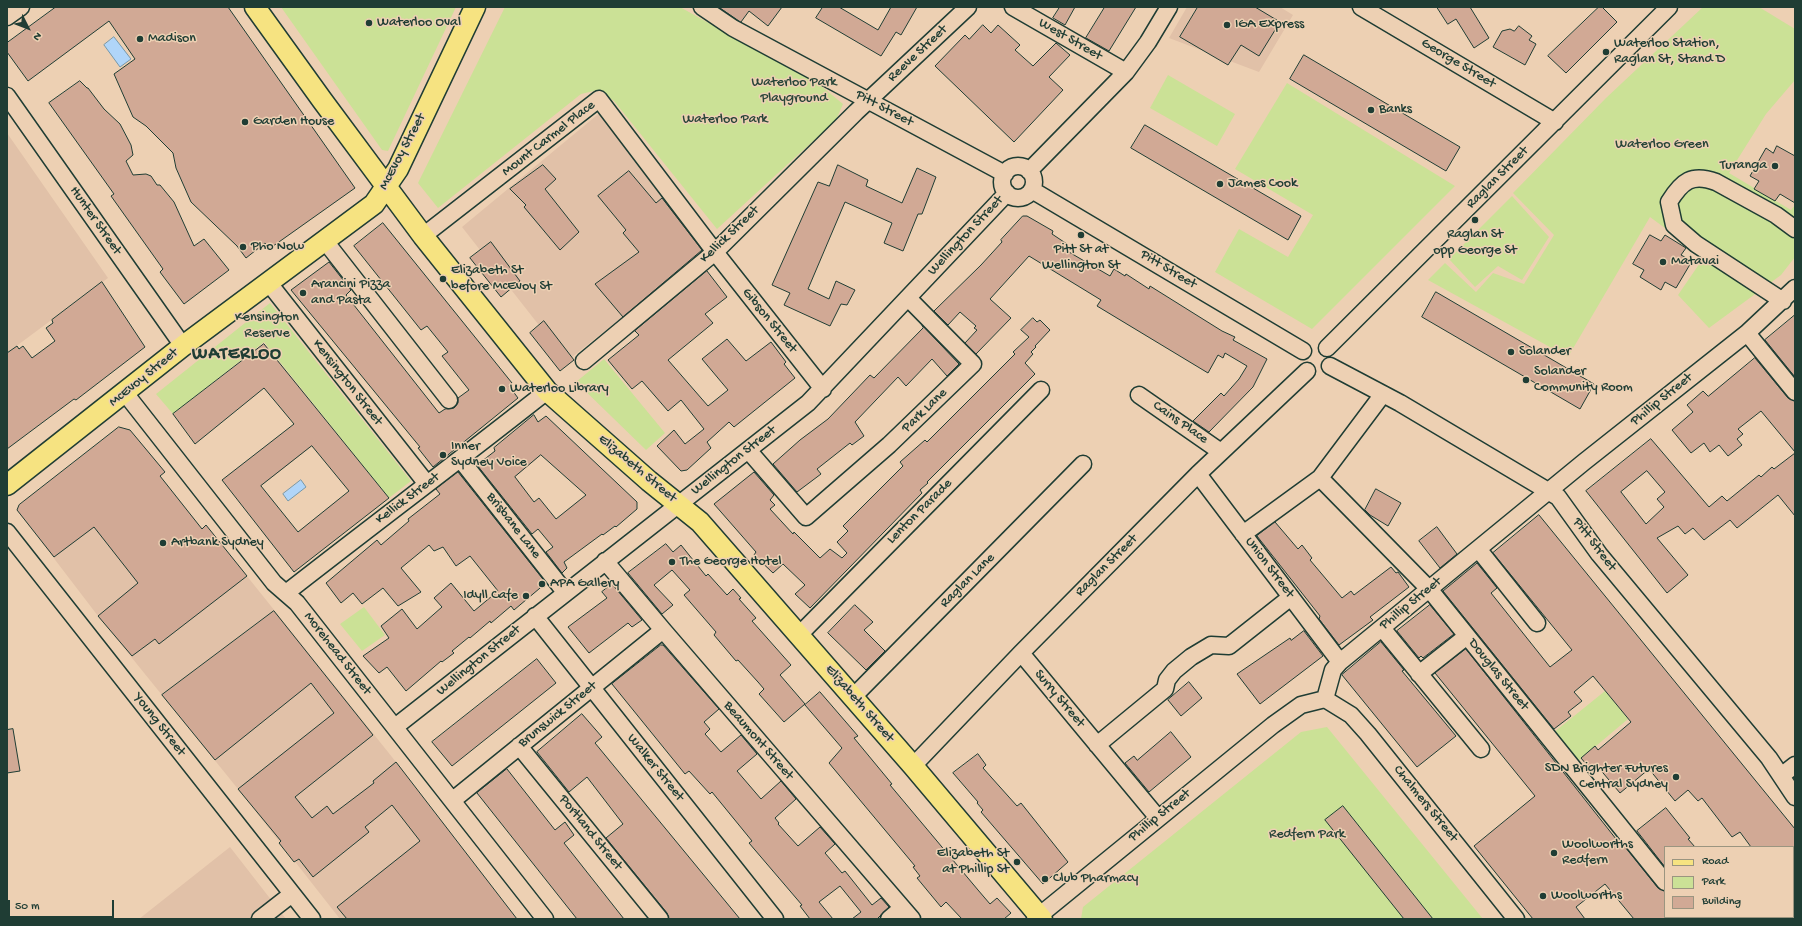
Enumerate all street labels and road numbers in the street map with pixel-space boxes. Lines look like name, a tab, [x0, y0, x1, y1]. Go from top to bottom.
street label: West Street	[1035, 15, 1105, 65]
street label: Reeve Street	[885, 22, 951, 86]
street label: George Street	[1418, 35, 1498, 93]
street label: Pitt Street	[852, 87, 916, 131]
street label: Mount Carmel Place	[499, 97, 599, 181]
street label: McEvoy Street	[376, 111, 430, 193]
street label: Raglan Street	[1463, 143, 1533, 213]
street label: Hunter Street	[65, 184, 125, 258]
street label: Wellington Street	[925, 193, 1007, 279]
street label: Kellick Street	[697, 203, 763, 267]
street label: Pitt Street	[1137, 247, 1199, 293]
street label: Gibson Street	[738, 285, 800, 357]
street label: Kensington Street	[308, 337, 386, 429]
street label: McEvoy Street	[106, 345, 182, 411]
street label: Phillip Street	[1628, 370, 1696, 430]
street label: Park Lane	[899, 385, 951, 437]
street label: Cains Place	[1149, 398, 1211, 448]
street label: Wellington Street	[688, 423, 780, 499]
street label: Elizabeth Street	[594, 431, 680, 507]
street label: Kellick Street	[373, 469, 443, 529]
street label: Lenton Parade	[884, 476, 956, 548]
street label: Brisbane Lane	[482, 490, 544, 562]
street label: Pitt Street	[1568, 515, 1620, 575]
street label: Raglan Street	[1072, 531, 1142, 601]
street label: Union Street	[1241, 534, 1297, 602]
street label: Raglan Lane	[937, 550, 999, 612]
street label: Phillip Street	[1377, 574, 1445, 634]
street label: Morehead Street	[299, 609, 375, 699]
street label: Wellington Street	[434, 622, 524, 700]
street label: Douglas Street	[1464, 636, 1532, 714]
street label: Elizabeth Street	[821, 662, 897, 746]
street label: Surry Street	[1030, 667, 1088, 731]
street label: Brunswick Street	[515, 678, 601, 752]
street label: Young Street	[129, 690, 189, 760]
street label: Beaumont Street	[719, 698, 797, 784]
street label: Walker Street	[623, 731, 687, 805]
street label: Chalmers Street	[1389, 762, 1461, 846]
street label: Phillip Street	[1126, 786, 1194, 846]
street label: Portland Street	[555, 792, 625, 874]

